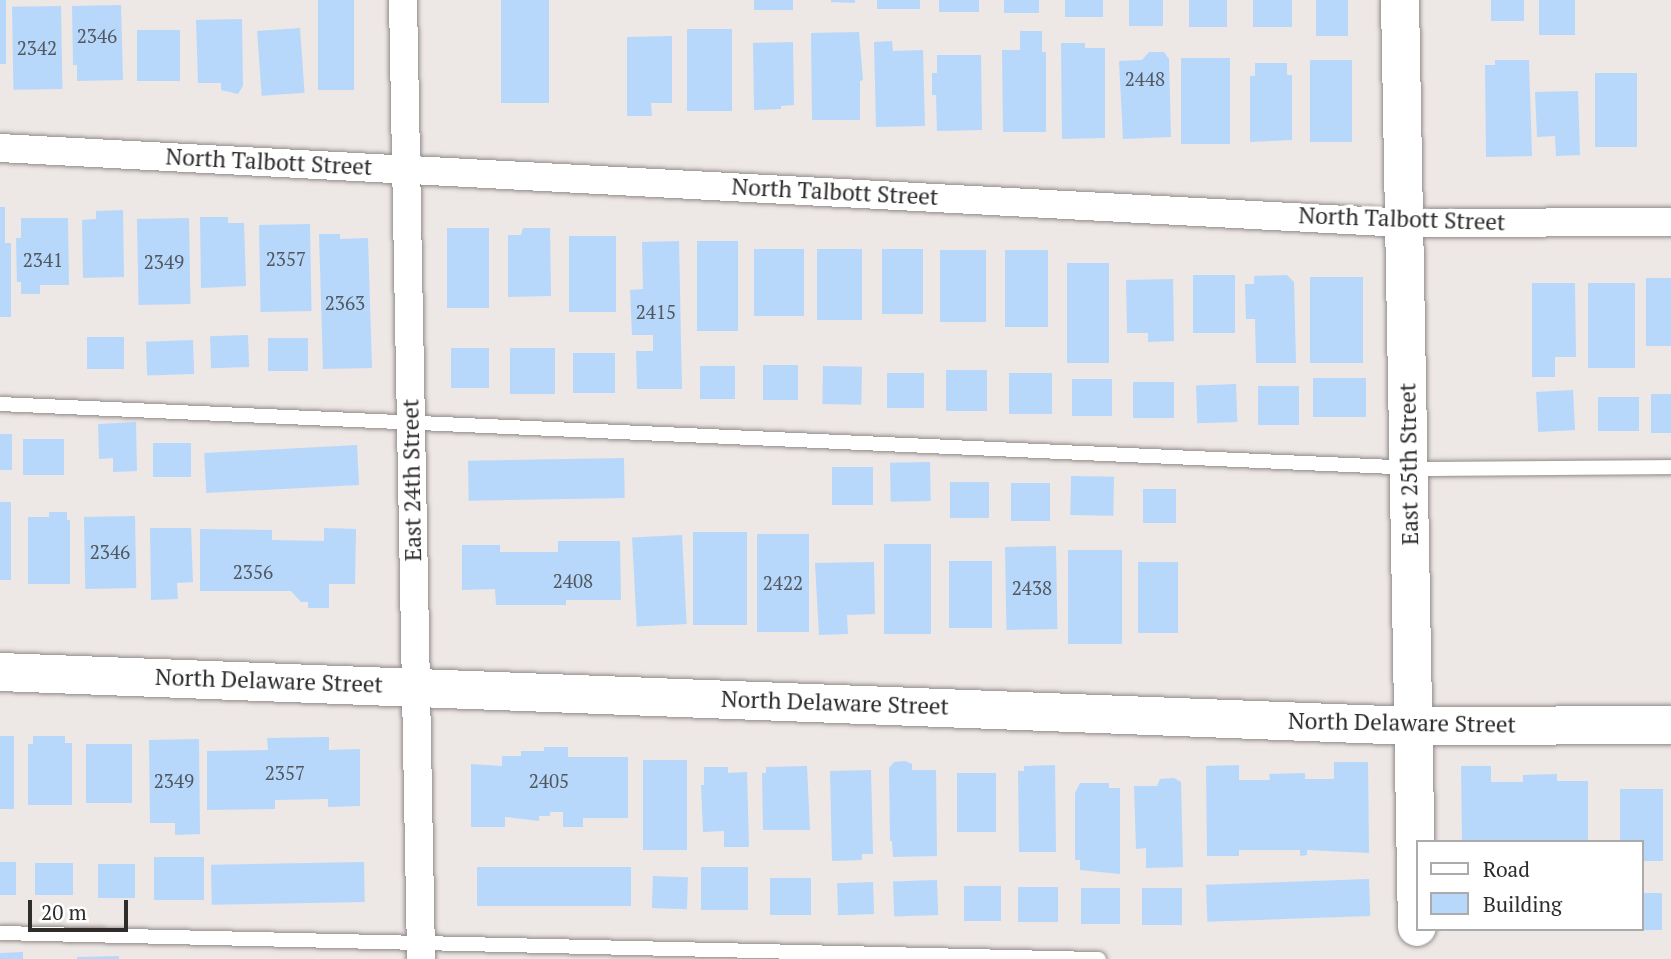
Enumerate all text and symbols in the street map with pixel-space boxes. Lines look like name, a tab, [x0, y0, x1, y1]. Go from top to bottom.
house number: 2346	[77, 25, 117, 47]
house number: 2342	[17, 37, 57, 59]
house number: 2448	[1125, 68, 1165, 90]
street label: North Talbott Street	[165, 143, 373, 181]
street label: North Talbott Street	[731, 173, 939, 211]
street label: North Talbott Street	[1298, 202, 1506, 236]
house number: 2357	[266, 248, 306, 270]
house number: 2341	[23, 249, 63, 271]
house number: 2349	[144, 251, 184, 273]
house number: 2363	[325, 292, 365, 314]
house number: 2415	[636, 301, 676, 323]
street label: East 25th Street	[1394, 382, 1424, 546]
street label: East 24th Street	[397, 398, 427, 562]
house number: 2346	[90, 541, 130, 563]
house number: 2356	[233, 561, 273, 583]
house number: 2408	[553, 570, 593, 592]
house number: 2422	[763, 572, 803, 594]
house number: 2438	[1012, 577, 1052, 599]
street label: North Delaware Street	[155, 663, 383, 699]
street label: North Delaware Street	[721, 685, 949, 721]
street label: North Delaware Street	[1288, 707, 1516, 739]
house number: 2357	[265, 762, 305, 784]
house number: 2349	[154, 770, 194, 792]
house number: 2405	[529, 770, 569, 792]
legend	[1416, 840, 1643, 931]
text: Road	[1483, 855, 1530, 883]
scale bar	[32, 886, 131, 930]
text: Building	[1483, 890, 1562, 918]
text: 20 m	[41, 898, 87, 926]

